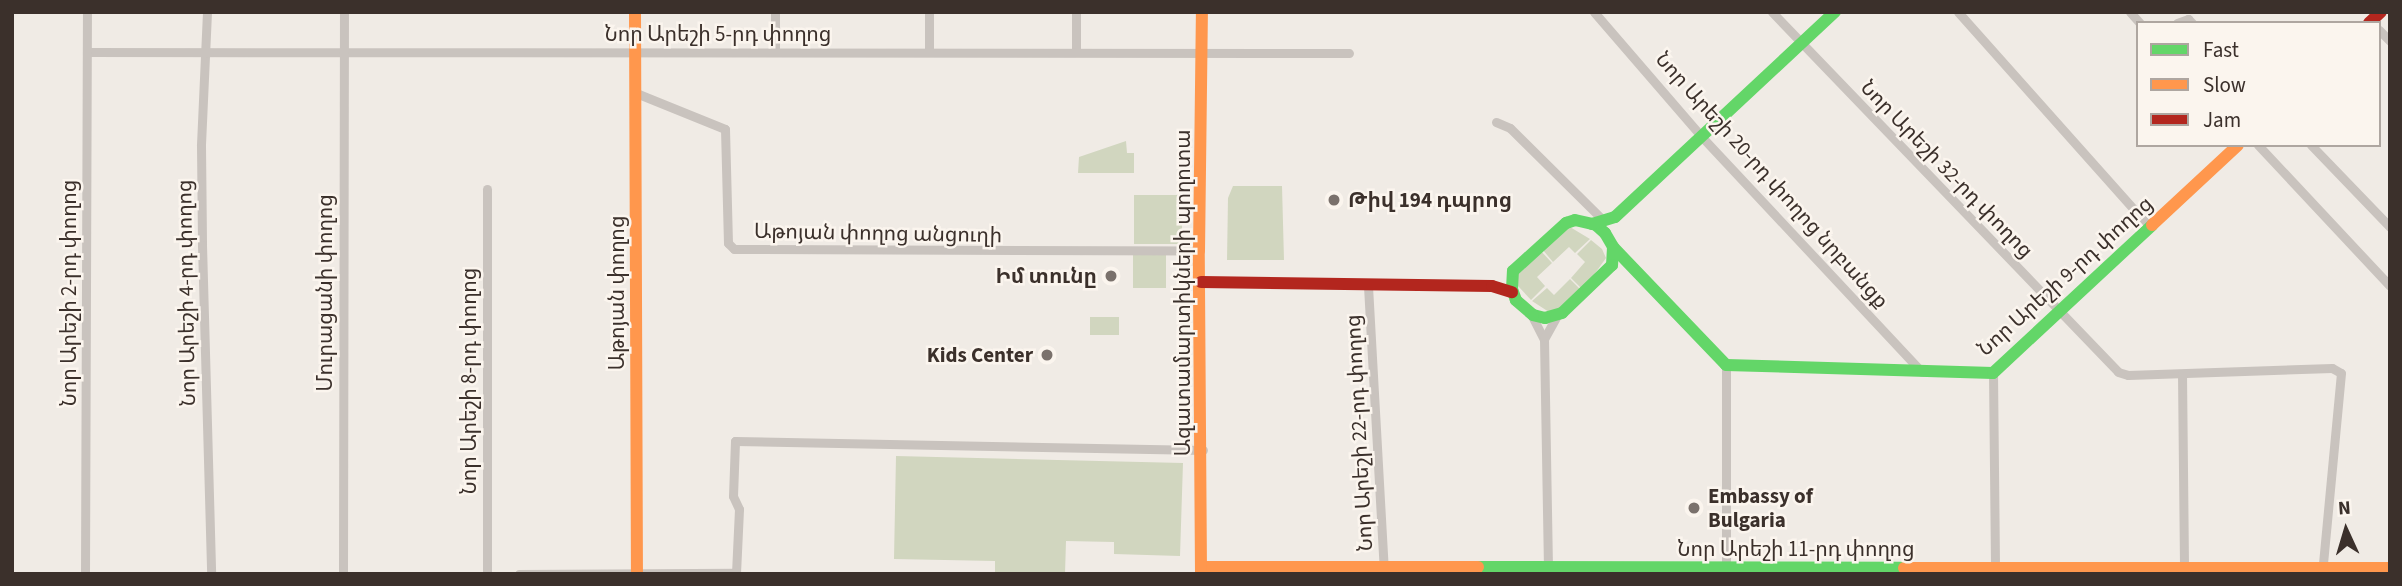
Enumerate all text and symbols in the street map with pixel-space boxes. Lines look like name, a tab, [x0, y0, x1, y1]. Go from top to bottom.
street label: Նոր Արեշի 5-րդ փողոց	[605, 21, 831, 47]
legend	[2136, 21, 2381, 147]
text: Fast	[2203, 35, 2239, 65]
street label: Նոր Արեշի 20-րդ փողոց նրբանցք	[1650, 47, 1894, 313]
text: Slow	[2203, 70, 2246, 100]
street label: Նոր Արեշի 32-րդ փողոց	[1856, 75, 2038, 263]
text: Jam	[2203, 105, 2241, 135]
street label: Ազատամարտիկների պողոտա	[1170, 129, 1196, 457]
street label: Նոր Արեշի 4-րդ փողոց	[171, 179, 201, 407]
street label: Նոր Արեշի 2-րդ փողոց	[56, 180, 82, 406]
place label: Թիվ 194 դպրոց	[1348, 187, 1512, 213]
street label: Նոր Արեշի 9-րդ փողոց	[1972, 191, 2158, 361]
marker: Թիվ 194 դպրոց	[1326, 192, 1342, 208]
street label: Մուրացանի փողոց	[312, 194, 338, 392]
street label: Աթոյան փողոց	[604, 216, 630, 370]
street label: Աթոյան փողոց անցուղի	[754, 218, 1002, 248]
place label: Իմ տունը	[995, 263, 1097, 289]
street label: Նոր Արեշի 8-րդ փողոց	[456, 268, 482, 494]
marker: Իմ տունը	[1103, 268, 1119, 284]
street label: Նոր Արեշի 22-րդ փողոց	[1340, 314, 1378, 552]
place label: Kids Center	[927, 342, 1033, 368]
marker: Kids Center	[1039, 347, 1055, 363]
place label: Embassy of Bulgaria	[1708, 483, 1813, 533]
north arrow	[2311, 495, 2381, 565]
text: N	[2337, 495, 2352, 522]
marker: Embassy of Bulgaria	[1686, 500, 1702, 516]
street label: Նոր Արեշի 11-րդ փողոց	[1677, 536, 1915, 562]

